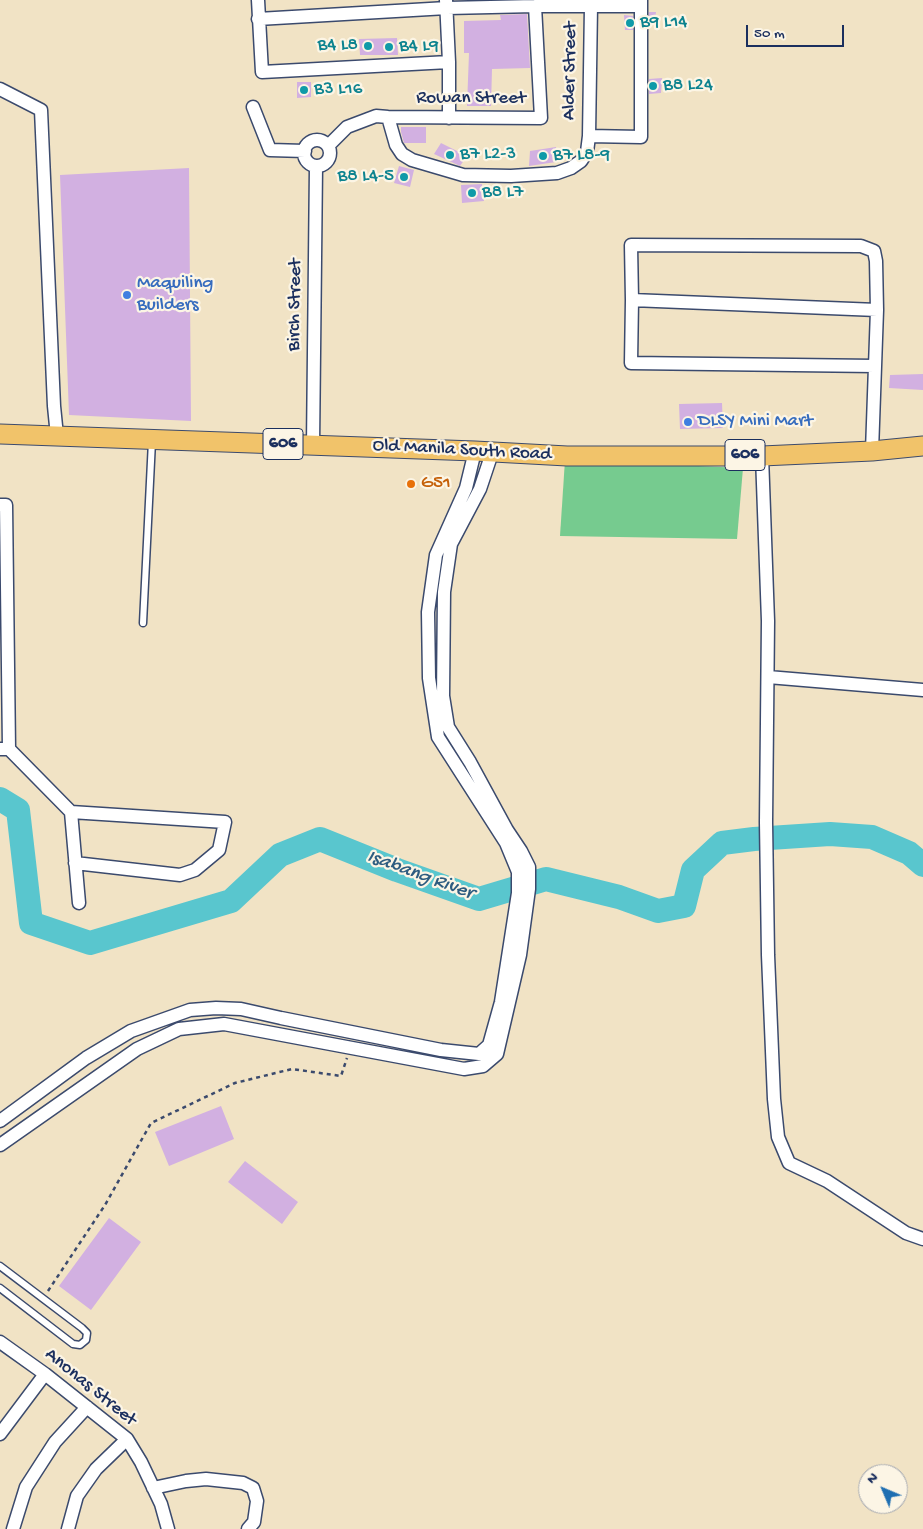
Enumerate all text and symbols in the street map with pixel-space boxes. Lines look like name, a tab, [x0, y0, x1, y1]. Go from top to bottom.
place label: B9 L14	[640, 12, 687, 34]
scale bar	[748, 15, 846, 47]
marker: B9 L14	[624, 17, 636, 29]
street label: Alder Street	[559, 22, 583, 120]
text: 50 m	[754, 25, 785, 43]
place label: B4 L8	[317, 35, 358, 57]
place label: B4 L9	[399, 36, 439, 58]
marker: B4 L8	[362, 40, 374, 52]
marker: B4 L9	[383, 41, 395, 53]
place label: B8 L24	[663, 75, 713, 97]
place label: B3 L16	[314, 79, 362, 101]
marker: B8 L24	[647, 80, 659, 92]
marker: B3 L16	[298, 84, 310, 96]
street label: Rowan Street	[416, 88, 526, 110]
place label: B7 L2-3	[460, 144, 516, 166]
place label: B7 L8-9	[553, 145, 610, 167]
marker: B7 L2-3	[444, 149, 456, 161]
marker: B7 L8-9	[537, 150, 549, 162]
place label: B8 L4-5	[337, 166, 394, 188]
marker: B8 L4-5	[398, 171, 410, 183]
place label: B8 L7	[482, 182, 523, 204]
marker: B8 L7	[466, 187, 478, 199]
street label: Birch Street	[284, 259, 308, 351]
place label: Maquiling Builders	[137, 273, 213, 317]
marker: Maquiling Builders	[121, 289, 133, 301]
place label: DLSY Mini Mart	[698, 411, 813, 433]
marker: DLSY Mini Mart	[682, 416, 694, 428]
road number: 606	[263, 428, 303, 459]
street label: Old Manila South Road	[372, 435, 552, 467]
road number: 606	[725, 440, 765, 470]
place label: G51	[421, 473, 451, 495]
marker: G51	[405, 478, 417, 490]
water label: Isabang River	[363, 846, 477, 906]
street label: Anonas Street	[39, 1344, 141, 1432]
north arrow	[858, 1464, 908, 1514]
text: N	[863, 1470, 882, 1488]

